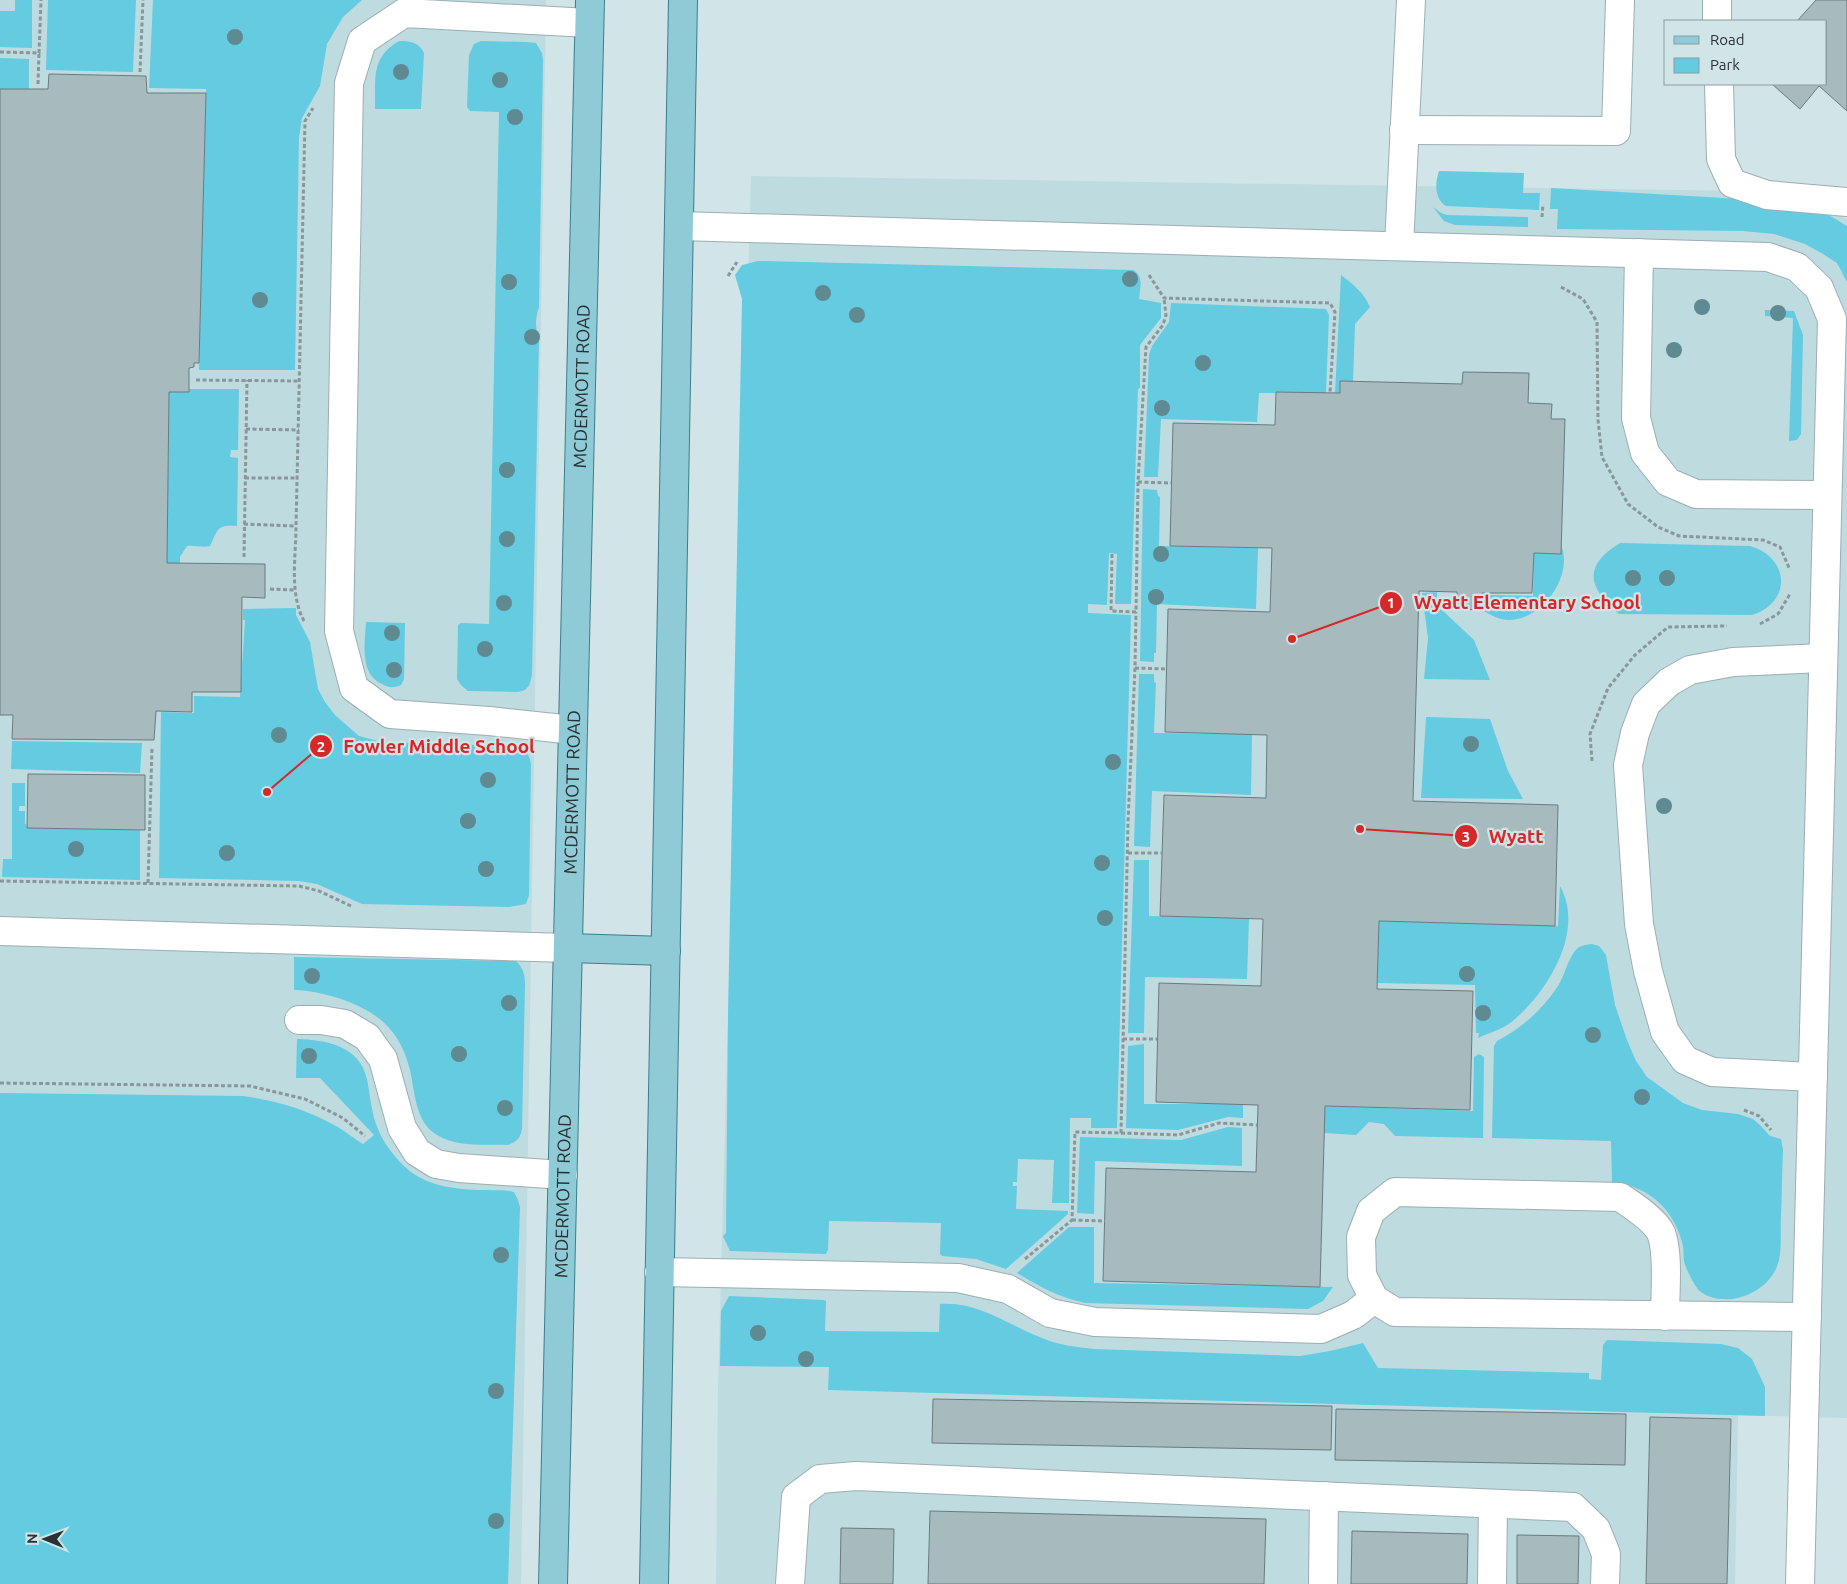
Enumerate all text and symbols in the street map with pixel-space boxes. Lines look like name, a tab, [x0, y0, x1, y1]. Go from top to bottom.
legend	[1664, 20, 1827, 85]
text: Road	[1710, 31, 1745, 48]
text: Park	[1710, 56, 1740, 73]
street label: MCDERMOTT ROAD	[569, 304, 593, 469]
callout: Wyatt Elementary School	[1378, 586, 1650, 620]
text: Wyatt Elementary School	[1414, 591, 1641, 613]
text: 1	[1387, 594, 1395, 611]
street label: MCDERMOTT ROAD	[560, 710, 583, 874]
callout: Fowler Middle School	[308, 729, 545, 763]
text: Fowler Middle School	[343, 735, 535, 757]
text: 2	[317, 738, 325, 755]
callout: Wyatt	[1454, 819, 1554, 853]
text: Wyatt	[1489, 825, 1543, 847]
text: 3	[1462, 828, 1470, 845]
street label: MCDERMOTT ROAD	[550, 1114, 574, 1278]
north arrow	[20, 1514, 70, 1564]
text: N	[24, 1533, 40, 1544]

